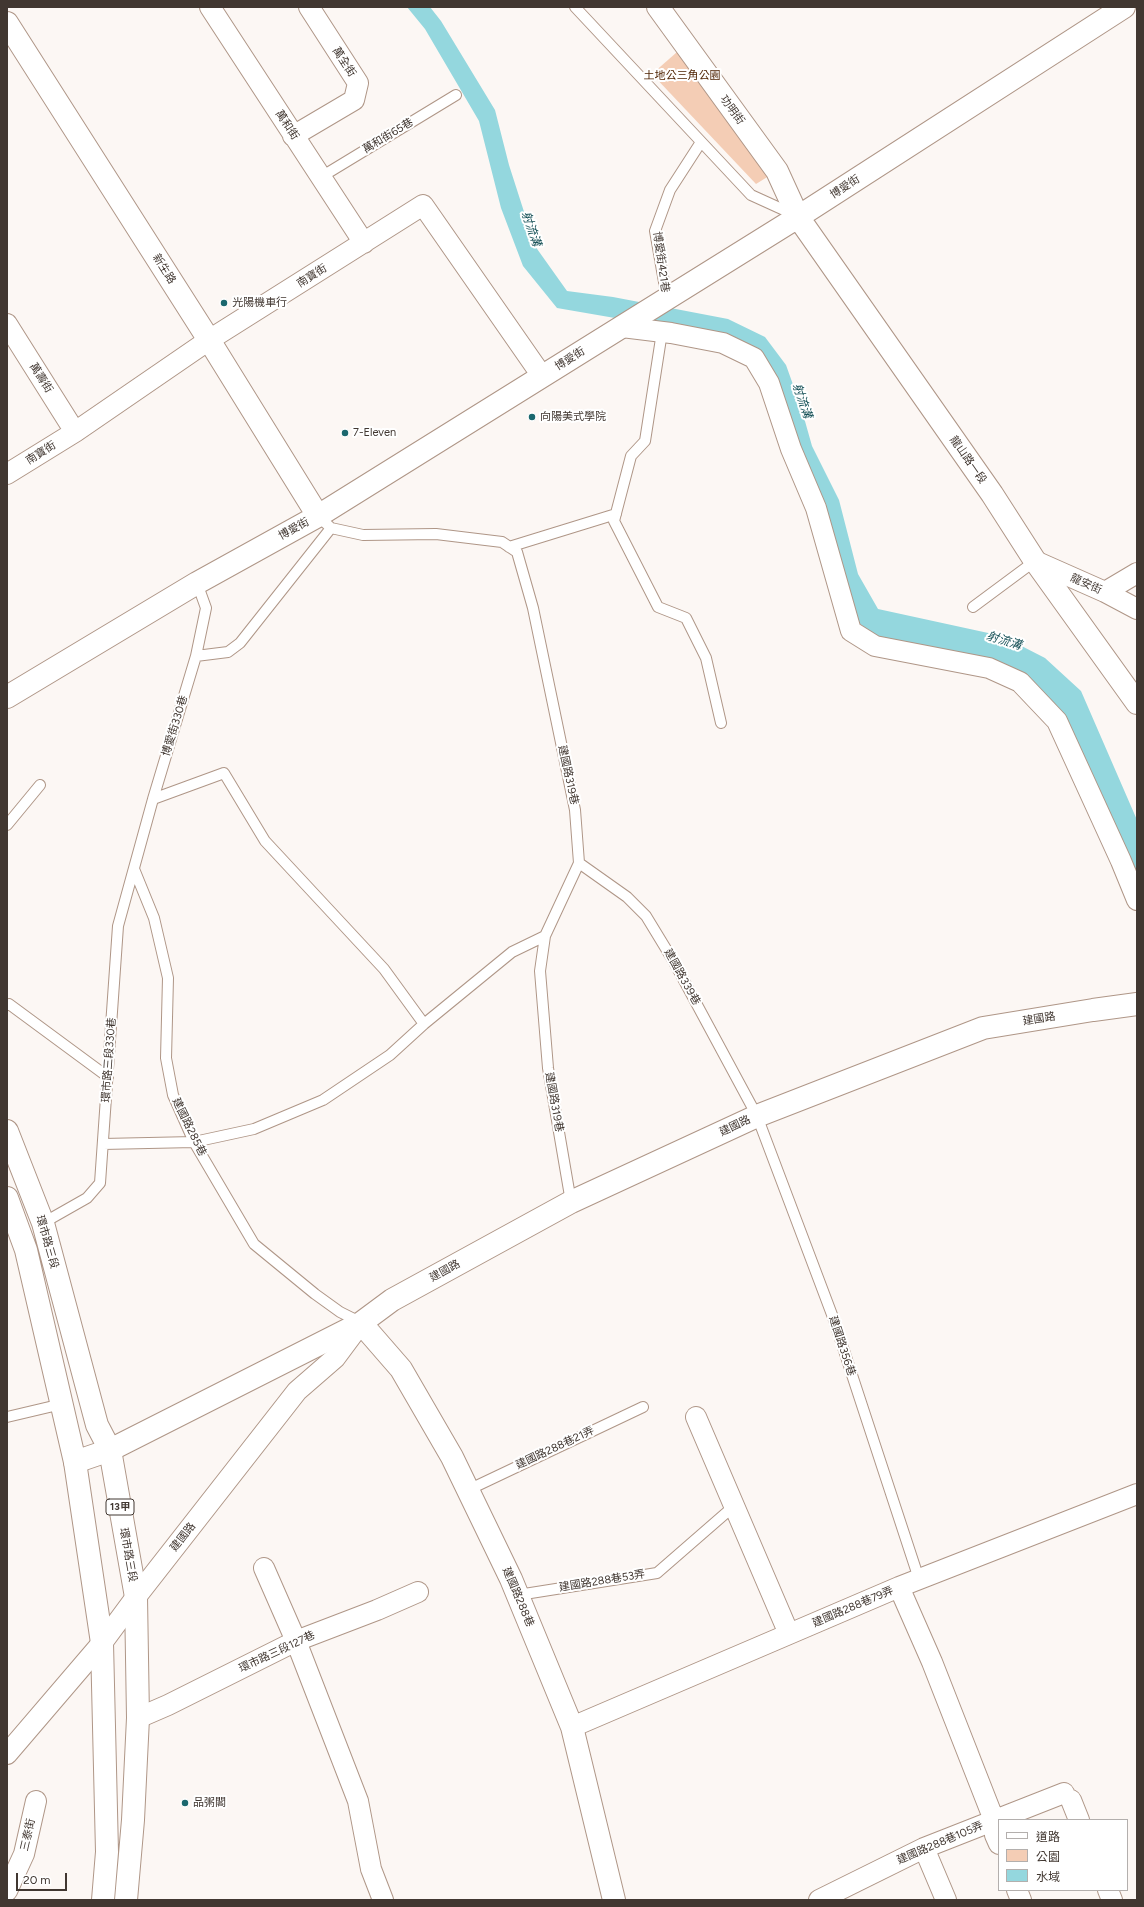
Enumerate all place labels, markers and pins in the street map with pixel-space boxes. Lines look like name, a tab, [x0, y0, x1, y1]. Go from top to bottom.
place label: 光陽機車行	[232, 296, 287, 310]
marker: 光陽機車行	[219, 298, 229, 308]
place label: 向陽美式學院	[540, 410, 606, 424]
marker: 向陽美式學院	[527, 412, 537, 422]
place label: 7-Eleven	[353, 426, 396, 440]
marker: 7-Eleven	[340, 428, 350, 438]
place label: 品粥閣	[193, 1796, 226, 1810]
marker: 品粥閣	[180, 1798, 190, 1808]

